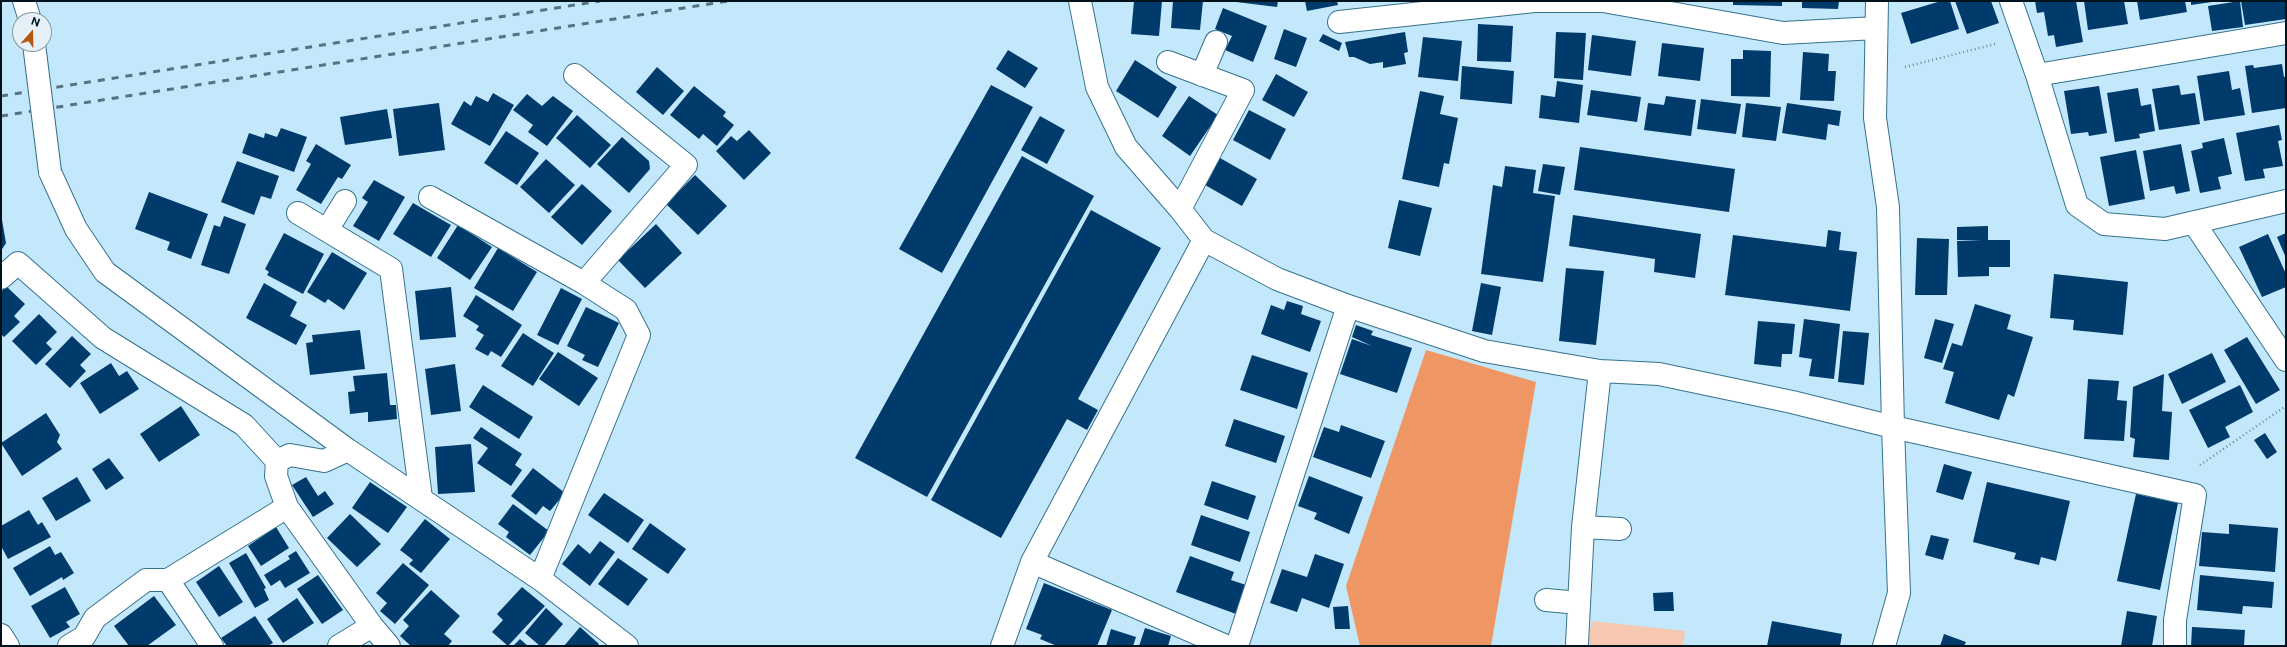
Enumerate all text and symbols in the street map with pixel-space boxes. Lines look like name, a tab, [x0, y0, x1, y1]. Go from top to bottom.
north arrow	[12, 12, 52, 52]
text: N	[30, 15, 42, 29]

